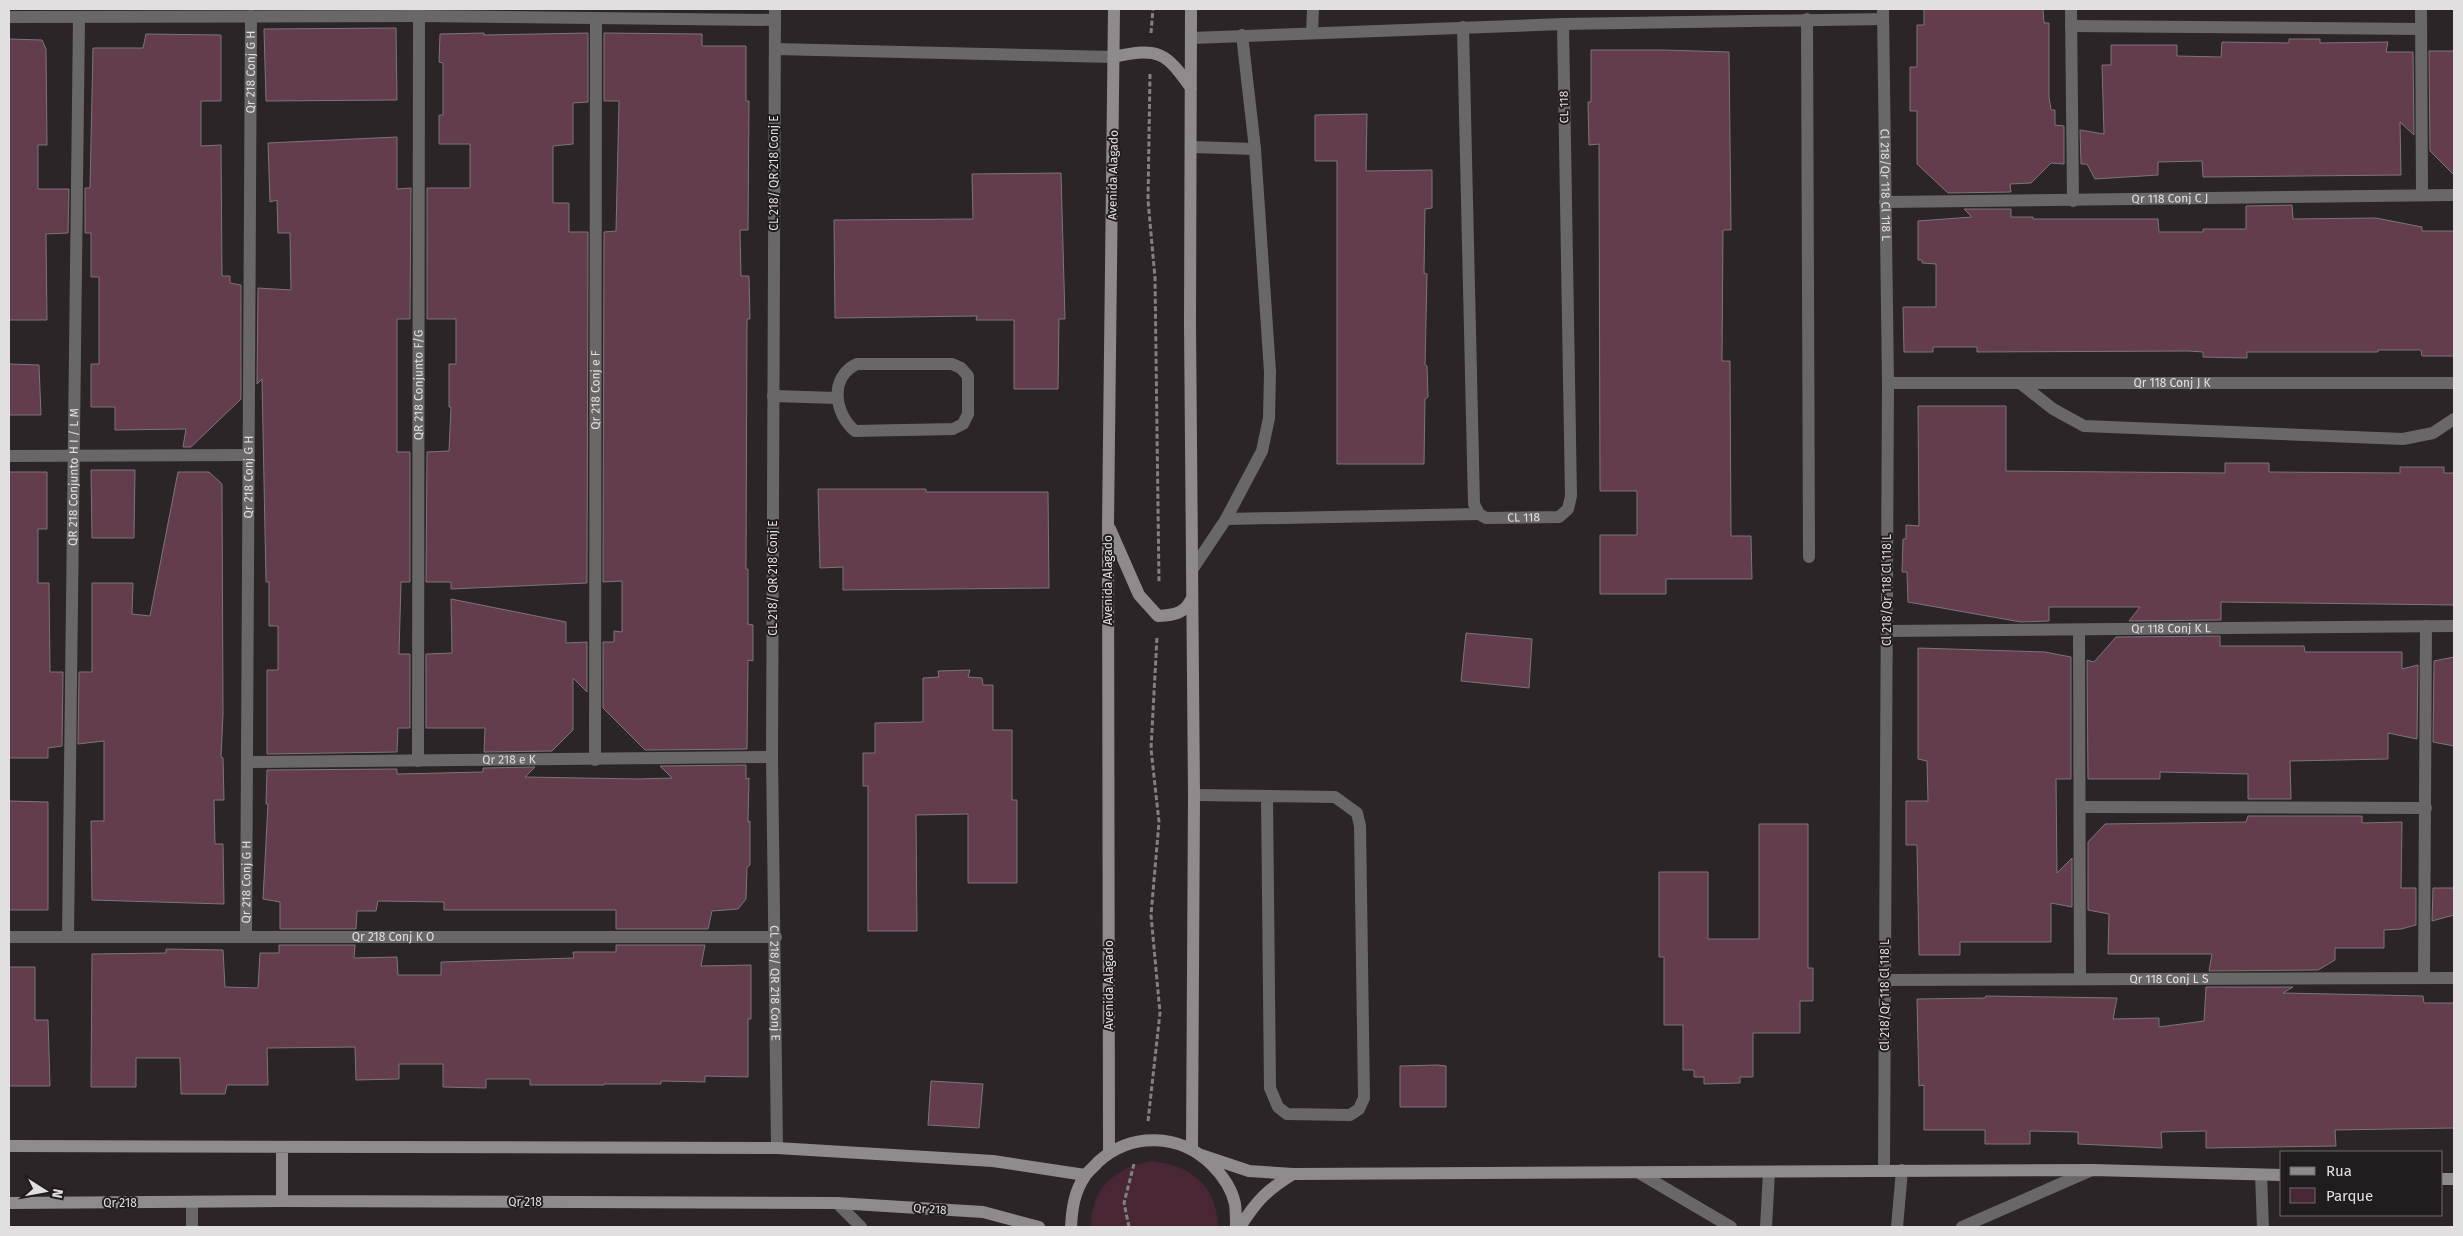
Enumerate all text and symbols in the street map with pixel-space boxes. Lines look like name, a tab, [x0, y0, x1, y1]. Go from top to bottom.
street label: Qr 218 Conj G H	[243, 31, 258, 113]
street label: CL 118	[1557, 90, 1571, 123]
street label: CL 218/ QR 218 Conj E	[767, 115, 781, 231]
street label: Cl 218/Qr 118 Cl 118 L	[1878, 129, 1893, 241]
street label: Avenida Alagado	[1105, 130, 1121, 220]
street label: Qr 118 Conj C J	[2131, 191, 2208, 206]
street label: QR 218 Conjunto F/G	[411, 330, 426, 440]
street label: Qr 218 Conj e F	[588, 350, 603, 430]
street label: Qr 118 Conj J K	[2133, 376, 2212, 390]
street label: QR 218 Conjunto H I / L M	[66, 408, 81, 546]
street label: Qr 218 Conj G H	[241, 436, 256, 518]
street label: CL 118	[1507, 510, 1540, 525]
street label: CL 218/ QR 218 Conj E	[766, 520, 780, 636]
street label: Cl 218/Qr 118 Cl 118 L	[1880, 534, 1894, 646]
street label: Avenida Alagado	[1101, 535, 1115, 625]
street label: Qr 118 Conj K L	[2131, 621, 2211, 636]
street label: Qr 218 e K	[482, 752, 537, 767]
street label: Qr 218 Conj G H	[239, 841, 254, 923]
street label: CL 218/ QR 218 Conj E	[767, 925, 783, 1041]
street label: Qr 218 Conj K O	[352, 930, 434, 944]
street label: Cl 218/Qr 118 Cl 118 L	[1878, 939, 1892, 1051]
street label: Avenida Alagado	[1102, 940, 1116, 1030]
street label: Qr 118 Conj L S	[2129, 972, 2209, 986]
legend	[2280, 1151, 2443, 1216]
text: Rua	[2326, 1162, 2352, 1180]
north arrow	[20, 1166, 70, 1216]
text: N	[48, 1187, 67, 1200]
text: Parque	[2326, 1187, 2373, 1205]
street label: Qr 218	[508, 1195, 542, 1209]
street label: Qr 218	[103, 1196, 137, 1210]
street label: Qr 218	[913, 1201, 948, 1217]

